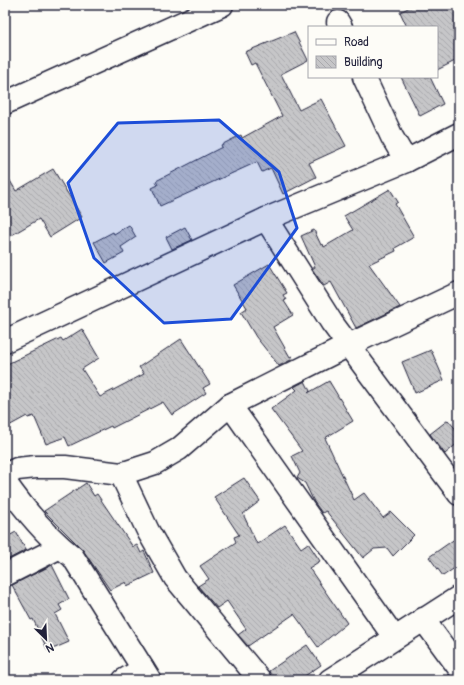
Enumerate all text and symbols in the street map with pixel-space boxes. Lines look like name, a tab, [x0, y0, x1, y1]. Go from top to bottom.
legend	[308, 26, 438, 78]
text: Road	[344, 35, 369, 50]
text: Building	[344, 55, 383, 70]
north arrow	[26, 619, 66, 659]
text: N	[43, 640, 56, 655]

